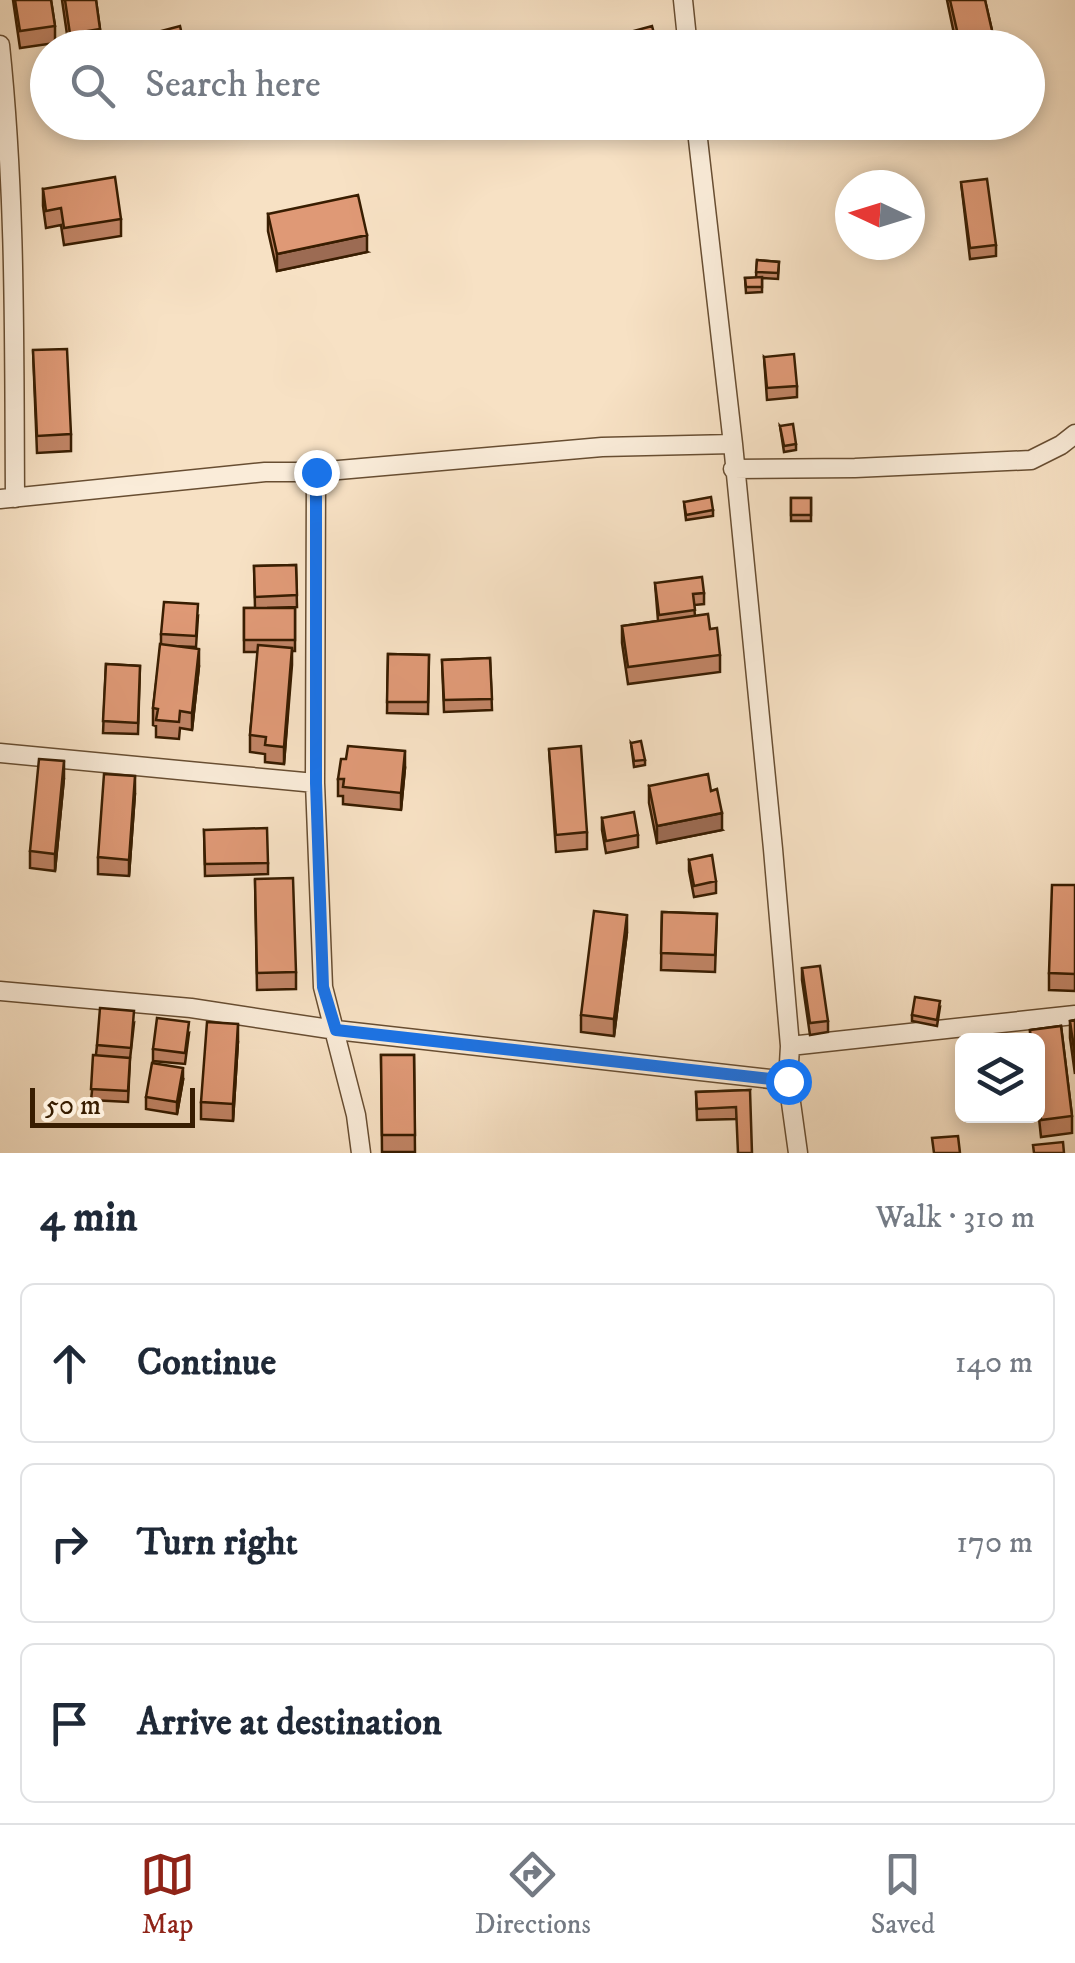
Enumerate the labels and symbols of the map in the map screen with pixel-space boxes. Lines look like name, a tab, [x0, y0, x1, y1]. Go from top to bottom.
north arrow	[835, 170, 925, 260]
route end	[294, 450, 340, 496]
route start	[766, 1059, 812, 1105]
scale bar	[30, 1083, 195, 1128]

